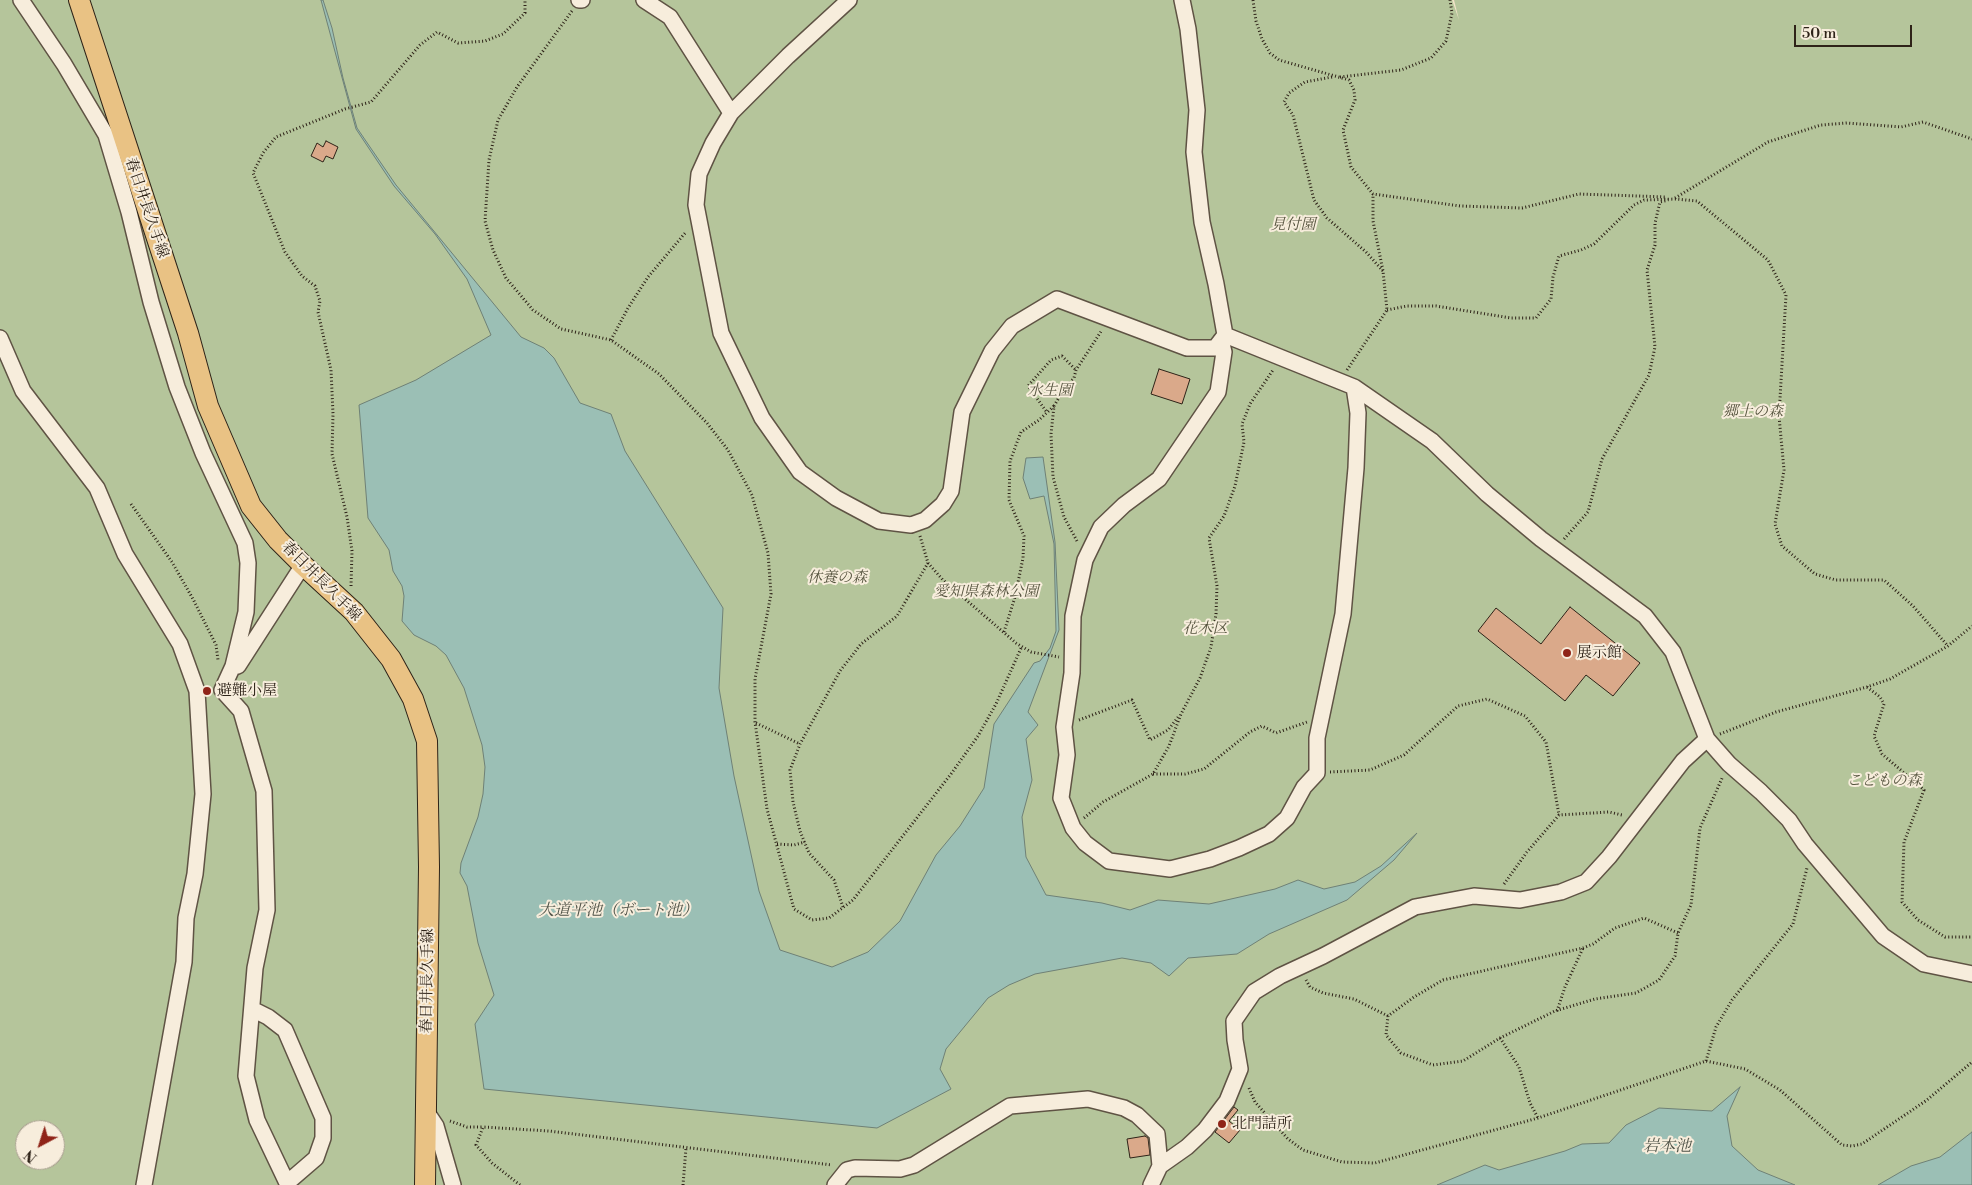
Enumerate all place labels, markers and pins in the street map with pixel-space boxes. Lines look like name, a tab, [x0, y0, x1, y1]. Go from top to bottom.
place label: 展示館	[1577, 644, 1622, 662]
marker: 展示館	[1561, 647, 1573, 659]
place label: 避難小屋	[217, 682, 277, 700]
marker: 避難小屋	[201, 685, 213, 697]
place label: 北門詰所	[1232, 1115, 1292, 1133]
marker: 北門詰所	[1216, 1118, 1228, 1130]

